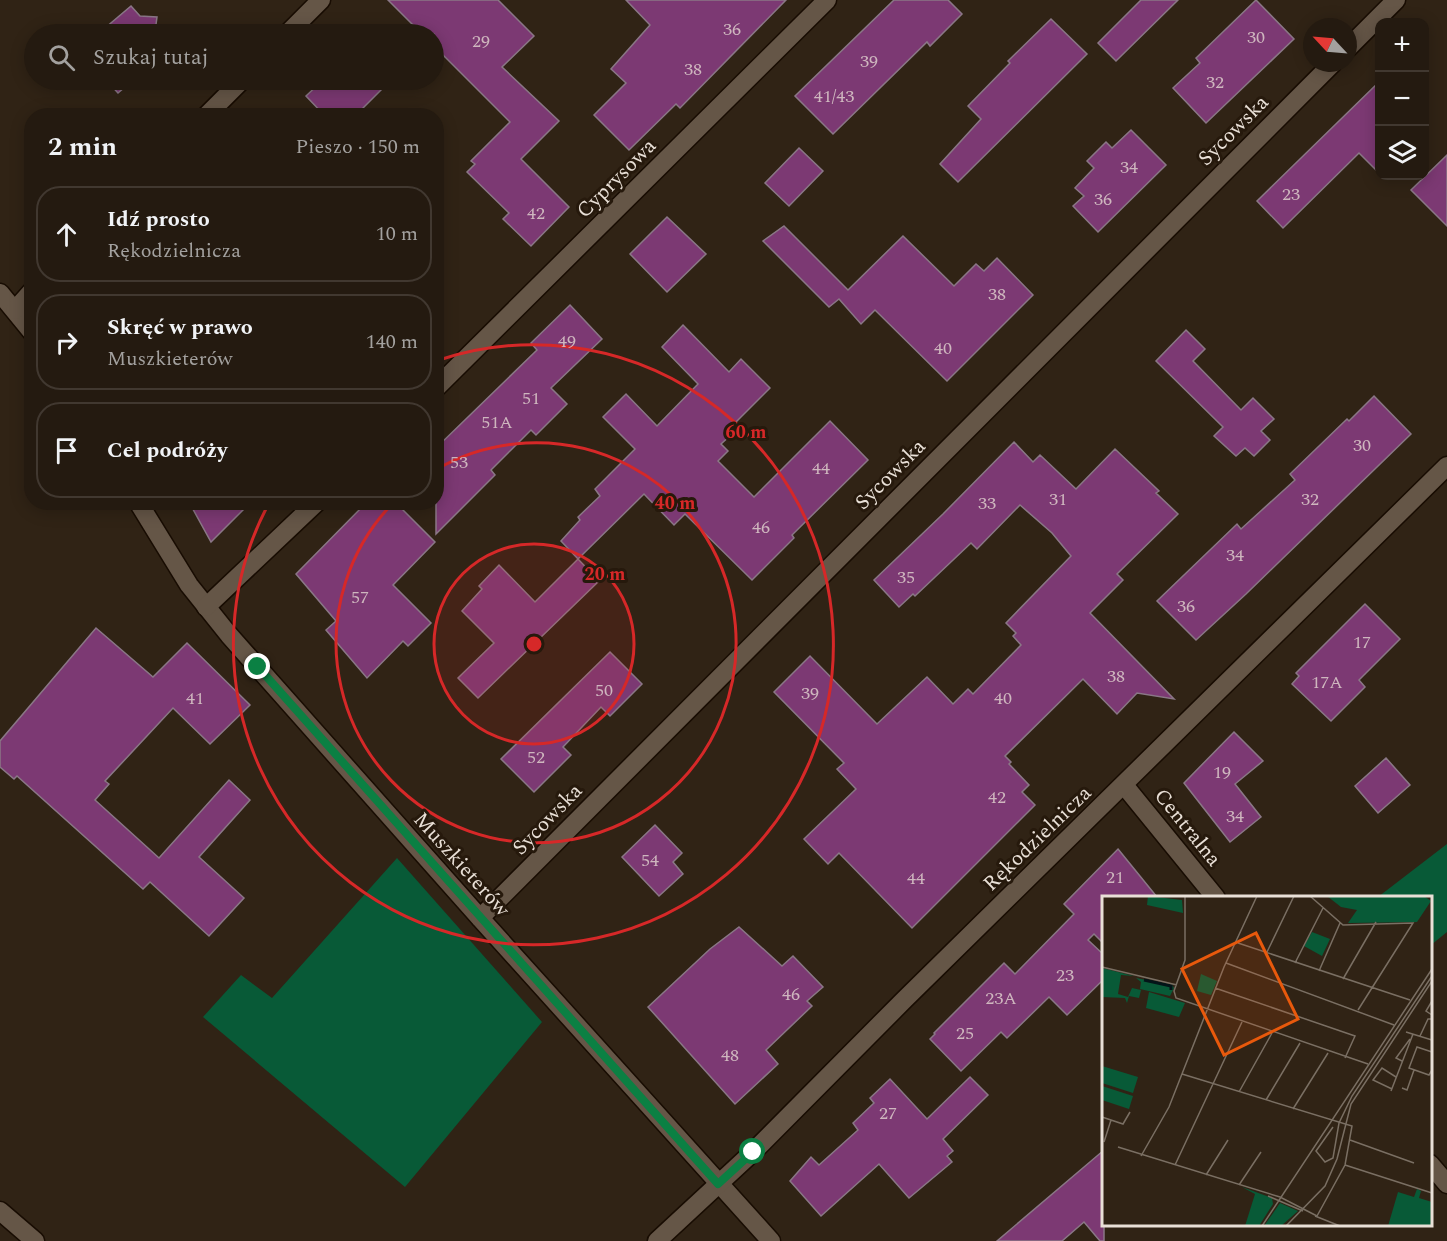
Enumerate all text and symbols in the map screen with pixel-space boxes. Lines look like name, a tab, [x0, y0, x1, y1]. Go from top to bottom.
house number: 36	[723, 16, 741, 43]
north arrow	[1303, 18, 1357, 72]
map controls	[1375, 18, 1429, 180]
button: +	[1375, 18, 1429, 72]
search box	[24, 24, 444, 90]
house number: 30	[1247, 24, 1265, 51]
house number: 29	[472, 28, 490, 55]
icon: search	[45, 41, 78, 74]
text: Szukaj tutaj	[93, 41, 209, 74]
house number: 39	[860, 48, 878, 75]
house number: 38	[684, 56, 702, 83]
house number: 32	[1206, 69, 1224, 96]
button: −	[1375, 72, 1429, 126]
house number: 41/43	[814, 83, 854, 110]
street label: Sycowska	[1191, 87, 1277, 174]
button: layers	[1375, 126, 1429, 180]
text: 2 min	[48, 127, 117, 167]
street label: Cyprysowa	[569, 131, 665, 226]
text: Pieszo · 150 m	[295, 132, 420, 162]
house number: 34	[1120, 154, 1138, 181]
house number: 23	[1282, 181, 1300, 208]
house number: 36	[1094, 186, 1112, 213]
house number: 42	[527, 200, 545, 227]
text: Idź prosto	[107, 203, 210, 236]
icon: ahead	[50, 218, 83, 251]
text: 10 m	[376, 219, 418, 249]
text: Rękodzielnicza	[107, 236, 241, 266]
house number: 38	[988, 281, 1006, 308]
text: Skręć w prawo	[107, 311, 253, 344]
icon: right	[50, 326, 83, 359]
text: 140 m	[366, 327, 418, 357]
house number: 49	[558, 328, 576, 355]
house number: 40	[934, 335, 952, 362]
text: Muszkieterów	[107, 344, 233, 374]
house number: 51	[522, 385, 540, 412]
house number: 51A	[481, 409, 513, 436]
text: 60 m	[726, 419, 766, 446]
street label: Sycowska	[848, 431, 934, 518]
house number: 30	[1353, 432, 1371, 459]
icon: arrive	[50, 434, 83, 467]
text: Cel podróży	[107, 434, 227, 467]
house number: 53	[450, 449, 468, 476]
house number: 44	[812, 455, 830, 482]
house number: 31	[1049, 486, 1067, 513]
house number: 32	[1301, 486, 1319, 513]
text: 40 m	[655, 490, 695, 517]
house number: 33	[978, 490, 996, 517]
house number: 46	[752, 514, 770, 541]
house number: 34	[1226, 542, 1244, 569]
text: 20 m	[585, 561, 625, 588]
house number: 35	[897, 564, 915, 591]
house number: 57	[351, 584, 369, 611]
house number: 36	[1177, 593, 1195, 620]
house number: 17	[1353, 629, 1371, 656]
centre of rings	[524, 634, 544, 654]
route end	[244, 653, 270, 679]
house number: 38	[1107, 663, 1125, 690]
house number: 17A	[1311, 669, 1343, 696]
house number: 50	[595, 677, 613, 704]
house number: 39	[801, 680, 819, 707]
house number: 41	[186, 685, 204, 712]
house number: 40	[994, 685, 1012, 712]
house number: 52	[527, 744, 545, 771]
house number: 19	[1213, 759, 1231, 786]
street label: Sycowska	[505, 776, 591, 863]
street label: Rękodzielnicza	[976, 778, 1100, 899]
street label: Centralna	[1146, 782, 1229, 874]
house number: 42	[988, 784, 1006, 811]
house number: 34	[1226, 803, 1244, 830]
street label: Muszkieterów	[405, 805, 518, 925]
house number: 54	[641, 847, 659, 874]
house number: 21	[1106, 864, 1124, 891]
house number: 44	[907, 865, 925, 892]
inset map	[1102, 896, 1432, 1226]
house number: 23	[1056, 962, 1074, 989]
house number: 46	[782, 981, 800, 1008]
house number: 23A	[985, 985, 1017, 1012]
house number: 25	[956, 1020, 974, 1047]
house number: 48	[721, 1042, 739, 1069]
house number: 27	[879, 1100, 897, 1127]
route start	[739, 1138, 765, 1164]

